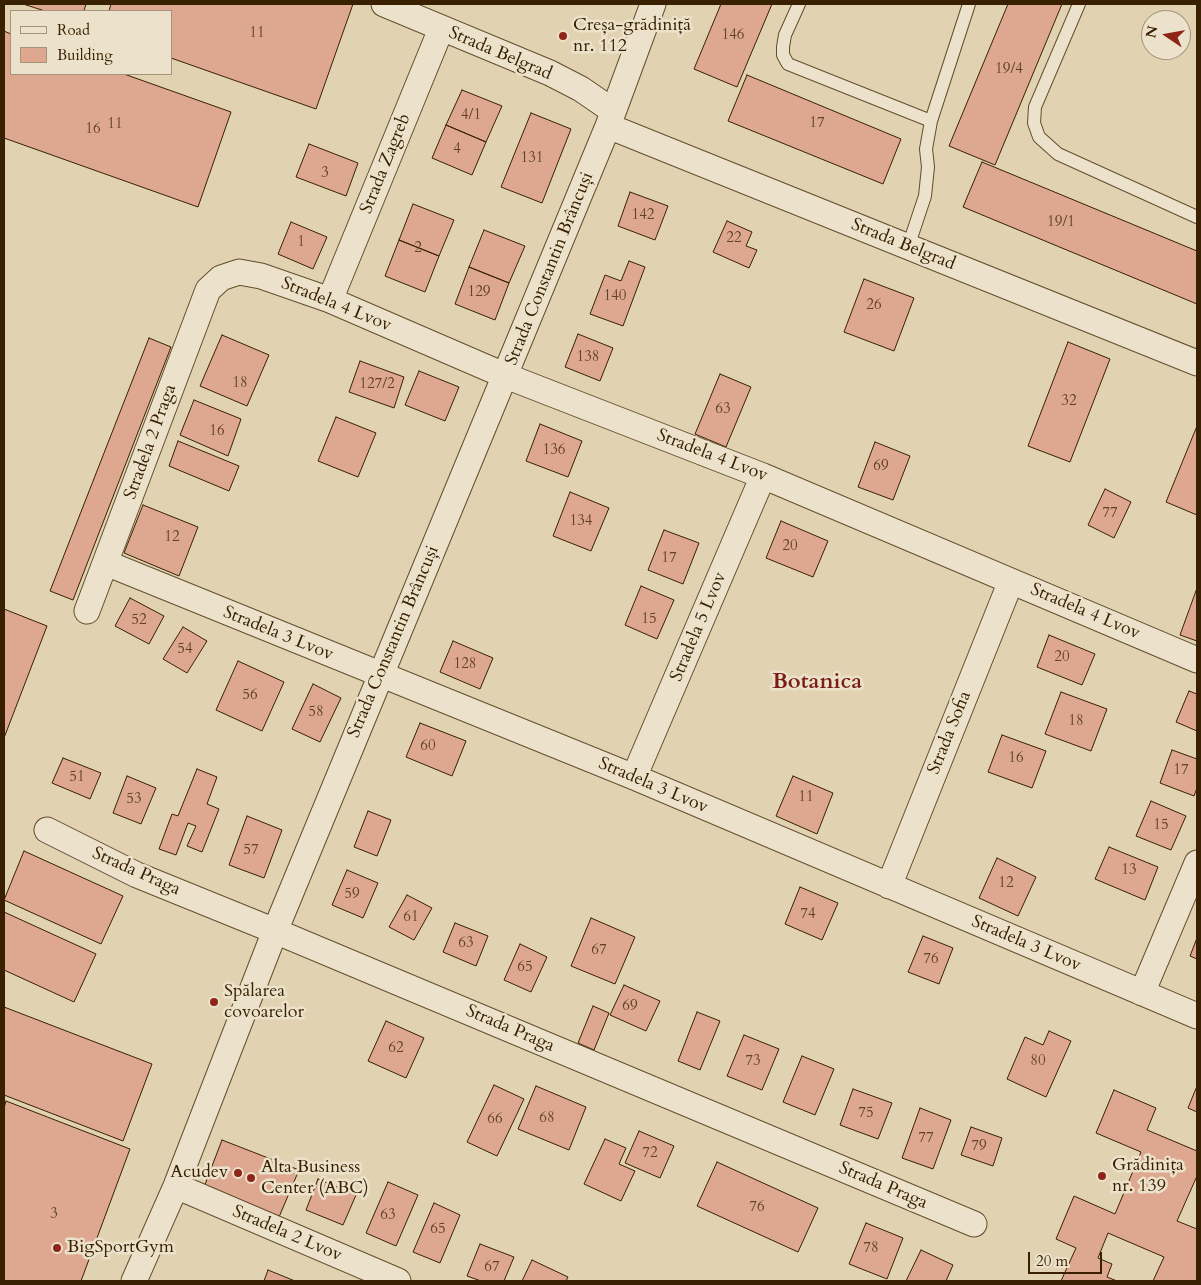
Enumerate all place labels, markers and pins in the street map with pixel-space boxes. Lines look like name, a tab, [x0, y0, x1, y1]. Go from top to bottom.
place label: Creșa-grădiniță nr. 112	[573, 15, 691, 58]
marker: Creșa-grădiniță nr. 112	[557, 30, 569, 42]
place label: Spălarea covoarelor	[224, 981, 304, 1024]
marker: Spălarea covoarelor	[208, 996, 220, 1008]
place label: Grădinița nr. 139	[1112, 1155, 1184, 1198]
place label: Alta Business Center (ABC)	[261, 1157, 369, 1200]
place label: Acudev	[170, 1162, 228, 1184]
marker: Acudev	[232, 1167, 244, 1179]
marker: Grădinița nr. 139	[1096, 1170, 1108, 1182]
marker: Alta Business Center (ABC)	[245, 1172, 257, 1184]
place label: BigSportGym	[67, 1237, 174, 1259]
marker: BigSportGym	[51, 1242, 63, 1254]

